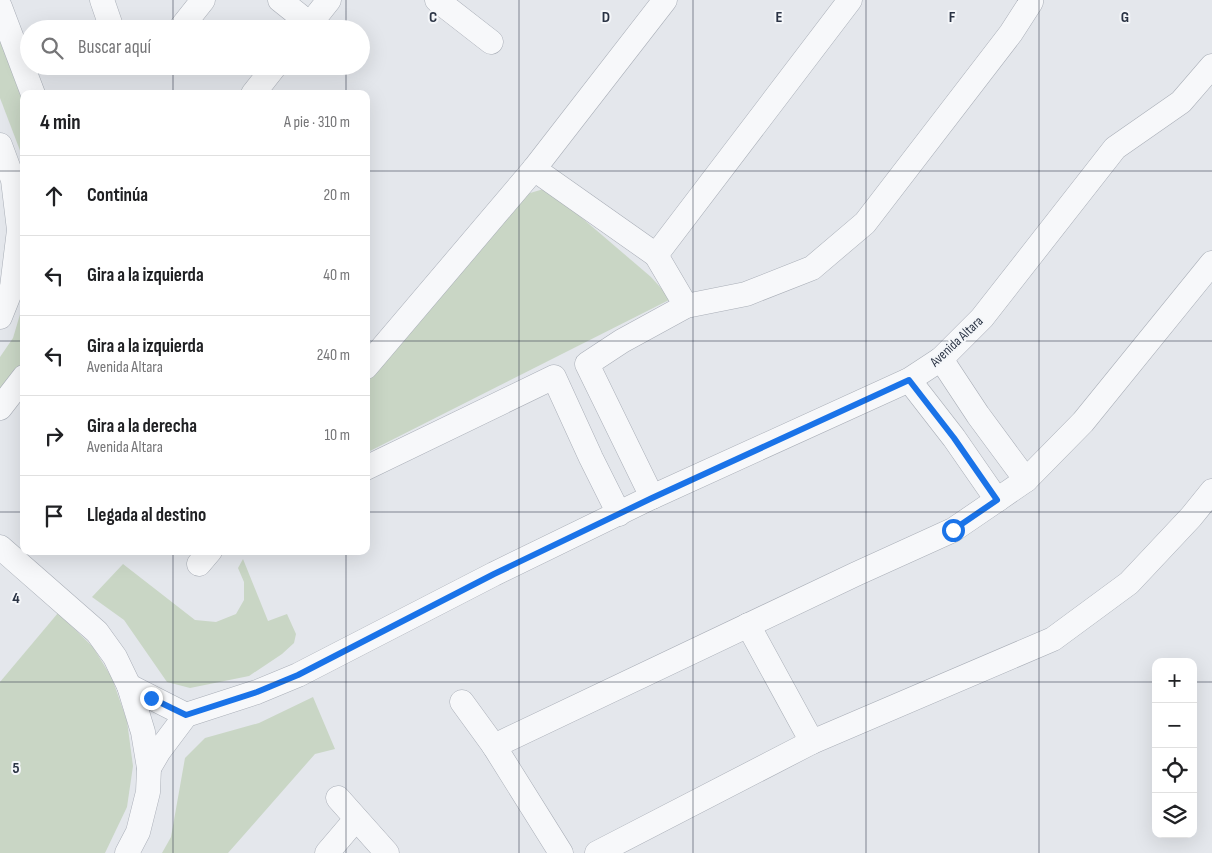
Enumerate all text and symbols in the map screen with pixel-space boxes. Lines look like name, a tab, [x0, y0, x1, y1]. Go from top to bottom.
text: C	[429, 8, 437, 27]
text: D	[602, 8, 610, 27]
text: E	[776, 8, 783, 27]
text: F	[949, 8, 956, 27]
text: G	[1121, 8, 1129, 27]
search box	[20, 20, 370, 75]
icon: search	[38, 34, 66, 62]
text: Buscar aquí	[78, 36, 151, 59]
text: 4 min	[40, 110, 81, 135]
text: A pie · 310 m	[284, 113, 350, 132]
icon: ahead	[40, 182, 68, 210]
text: Continúa	[87, 184, 148, 207]
text: 20 m	[323, 186, 350, 205]
icon: left	[40, 262, 68, 290]
text: Gira a la izquierda	[87, 264, 204, 287]
text: 40 m	[323, 266, 350, 285]
street label: Avenida Altara	[926, 313, 986, 371]
text: Gira a la izquierda	[87, 335, 204, 358]
icon: left	[40, 342, 68, 370]
text: 240 m	[317, 346, 350, 365]
text: Avenida Altara	[87, 358, 163, 377]
text: Gira a la derecha	[87, 415, 197, 438]
icon: right	[40, 422, 68, 450]
text: 10 m	[324, 426, 350, 445]
text: Avenida Altara	[87, 438, 163, 457]
icon: arrive	[40, 502, 68, 530]
text: Llegada al destino	[87, 504, 206, 527]
route start	[942, 519, 965, 542]
text: 4	[12, 589, 20, 608]
map controls	[1152, 658, 1197, 838]
button: +	[1152, 658, 1197, 703]
route end	[140, 687, 163, 710]
button: −	[1152, 703, 1197, 748]
button: locate	[1152, 748, 1197, 793]
text: 5	[12, 759, 20, 778]
button: layers	[1152, 793, 1197, 838]

